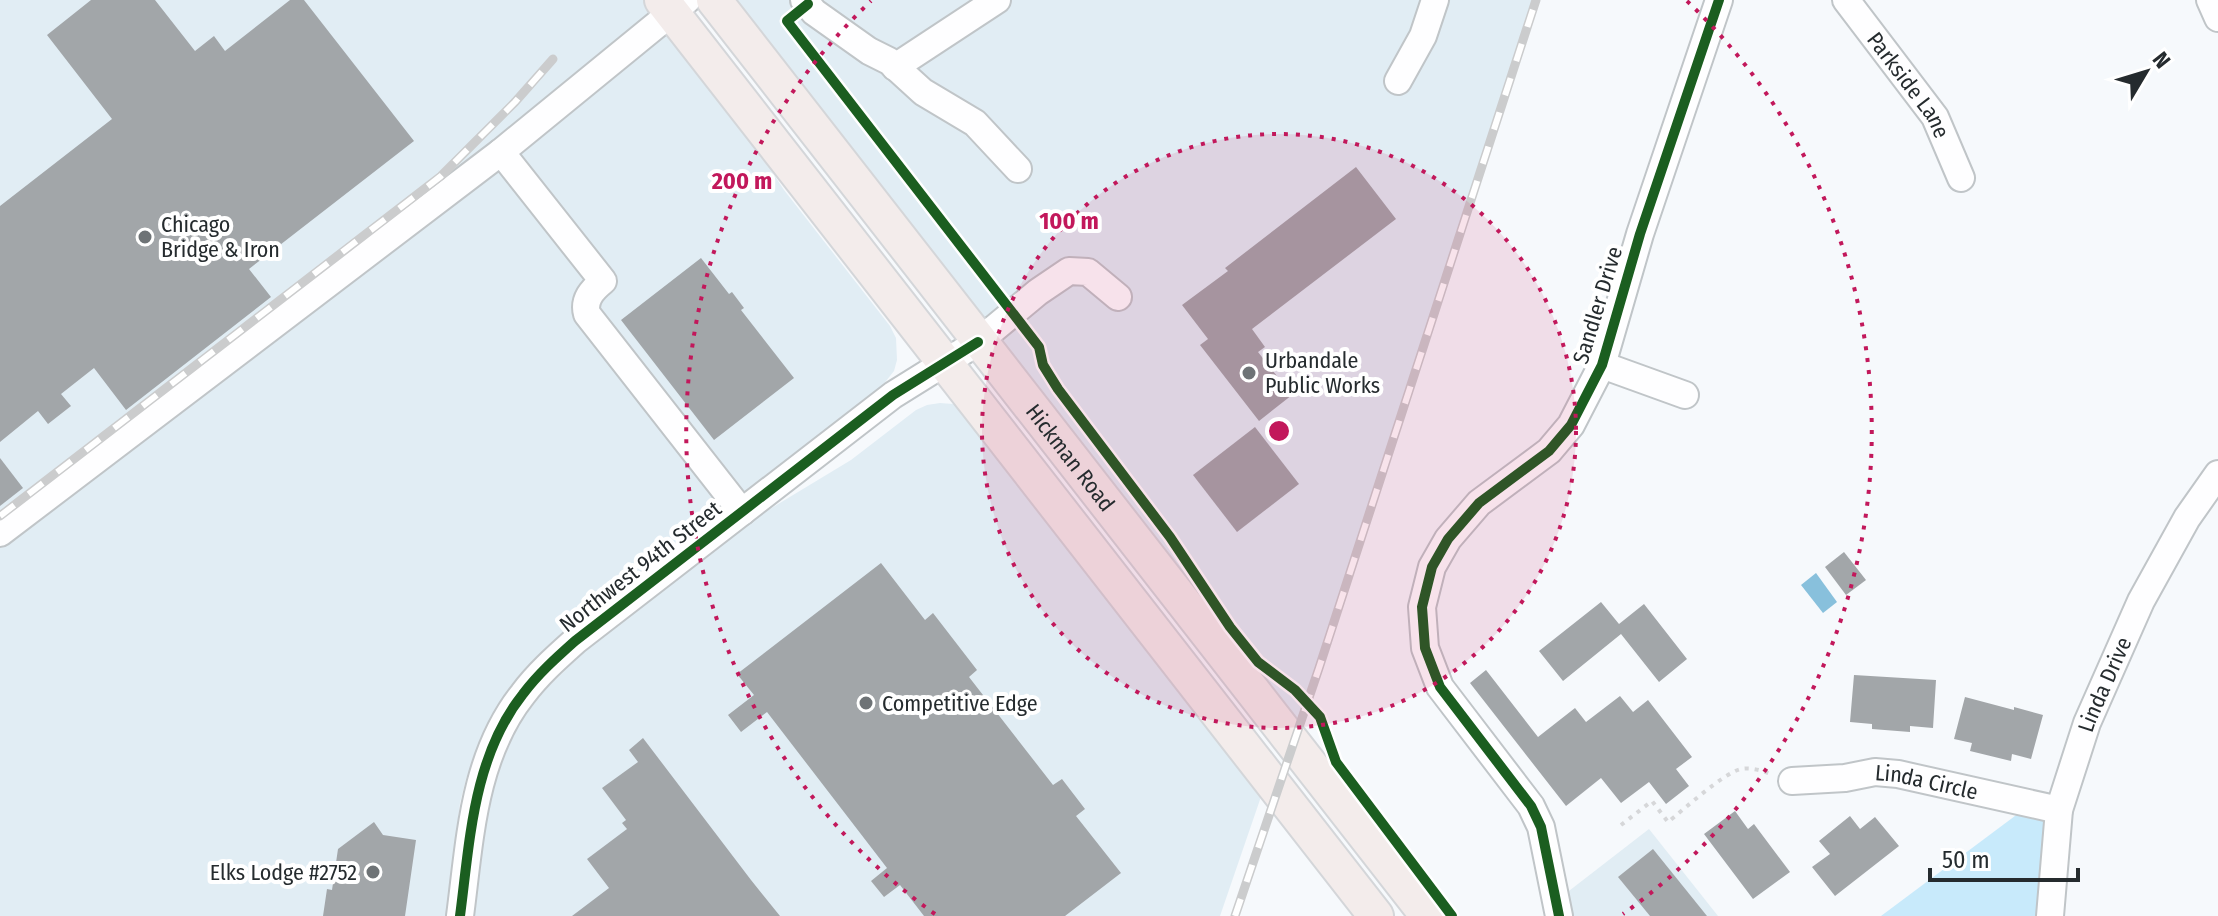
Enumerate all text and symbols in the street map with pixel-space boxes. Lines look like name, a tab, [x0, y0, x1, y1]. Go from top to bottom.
street label: Parkside Lane	[1861, 27, 1955, 142]
north arrow	[2106, 32, 2186, 112]
text: N	[2147, 46, 2176, 74]
text: 200 m	[711, 167, 772, 195]
text: 100 m	[1039, 207, 1099, 235]
place label: Chicago Bridge & Iron	[161, 211, 280, 263]
marker: Chicago Bridge & Iron	[136, 228, 154, 246]
street label: Sandler Drive	[1567, 243, 1628, 367]
place label: Urbandale Public Works	[1265, 347, 1380, 399]
marker: Urbandale Public Works	[1240, 364, 1258, 382]
street label: Hickman Road	[1020, 399, 1120, 517]
centre of rings	[1265, 417, 1293, 445]
street label: Northwest 94th Street	[554, 494, 727, 638]
street label: Linda Drive	[2072, 633, 2137, 735]
place label: Competitive Edge	[882, 690, 1038, 717]
marker: Competitive Edge	[857, 694, 875, 712]
street label: Linda Circle	[1874, 759, 1980, 805]
scale bar	[1930, 832, 2078, 882]
text: 50 m	[1942, 846, 1990, 874]
place label: Elks Lodge #2752	[210, 859, 357, 886]
marker: Elks Lodge #2752	[364, 863, 382, 881]

